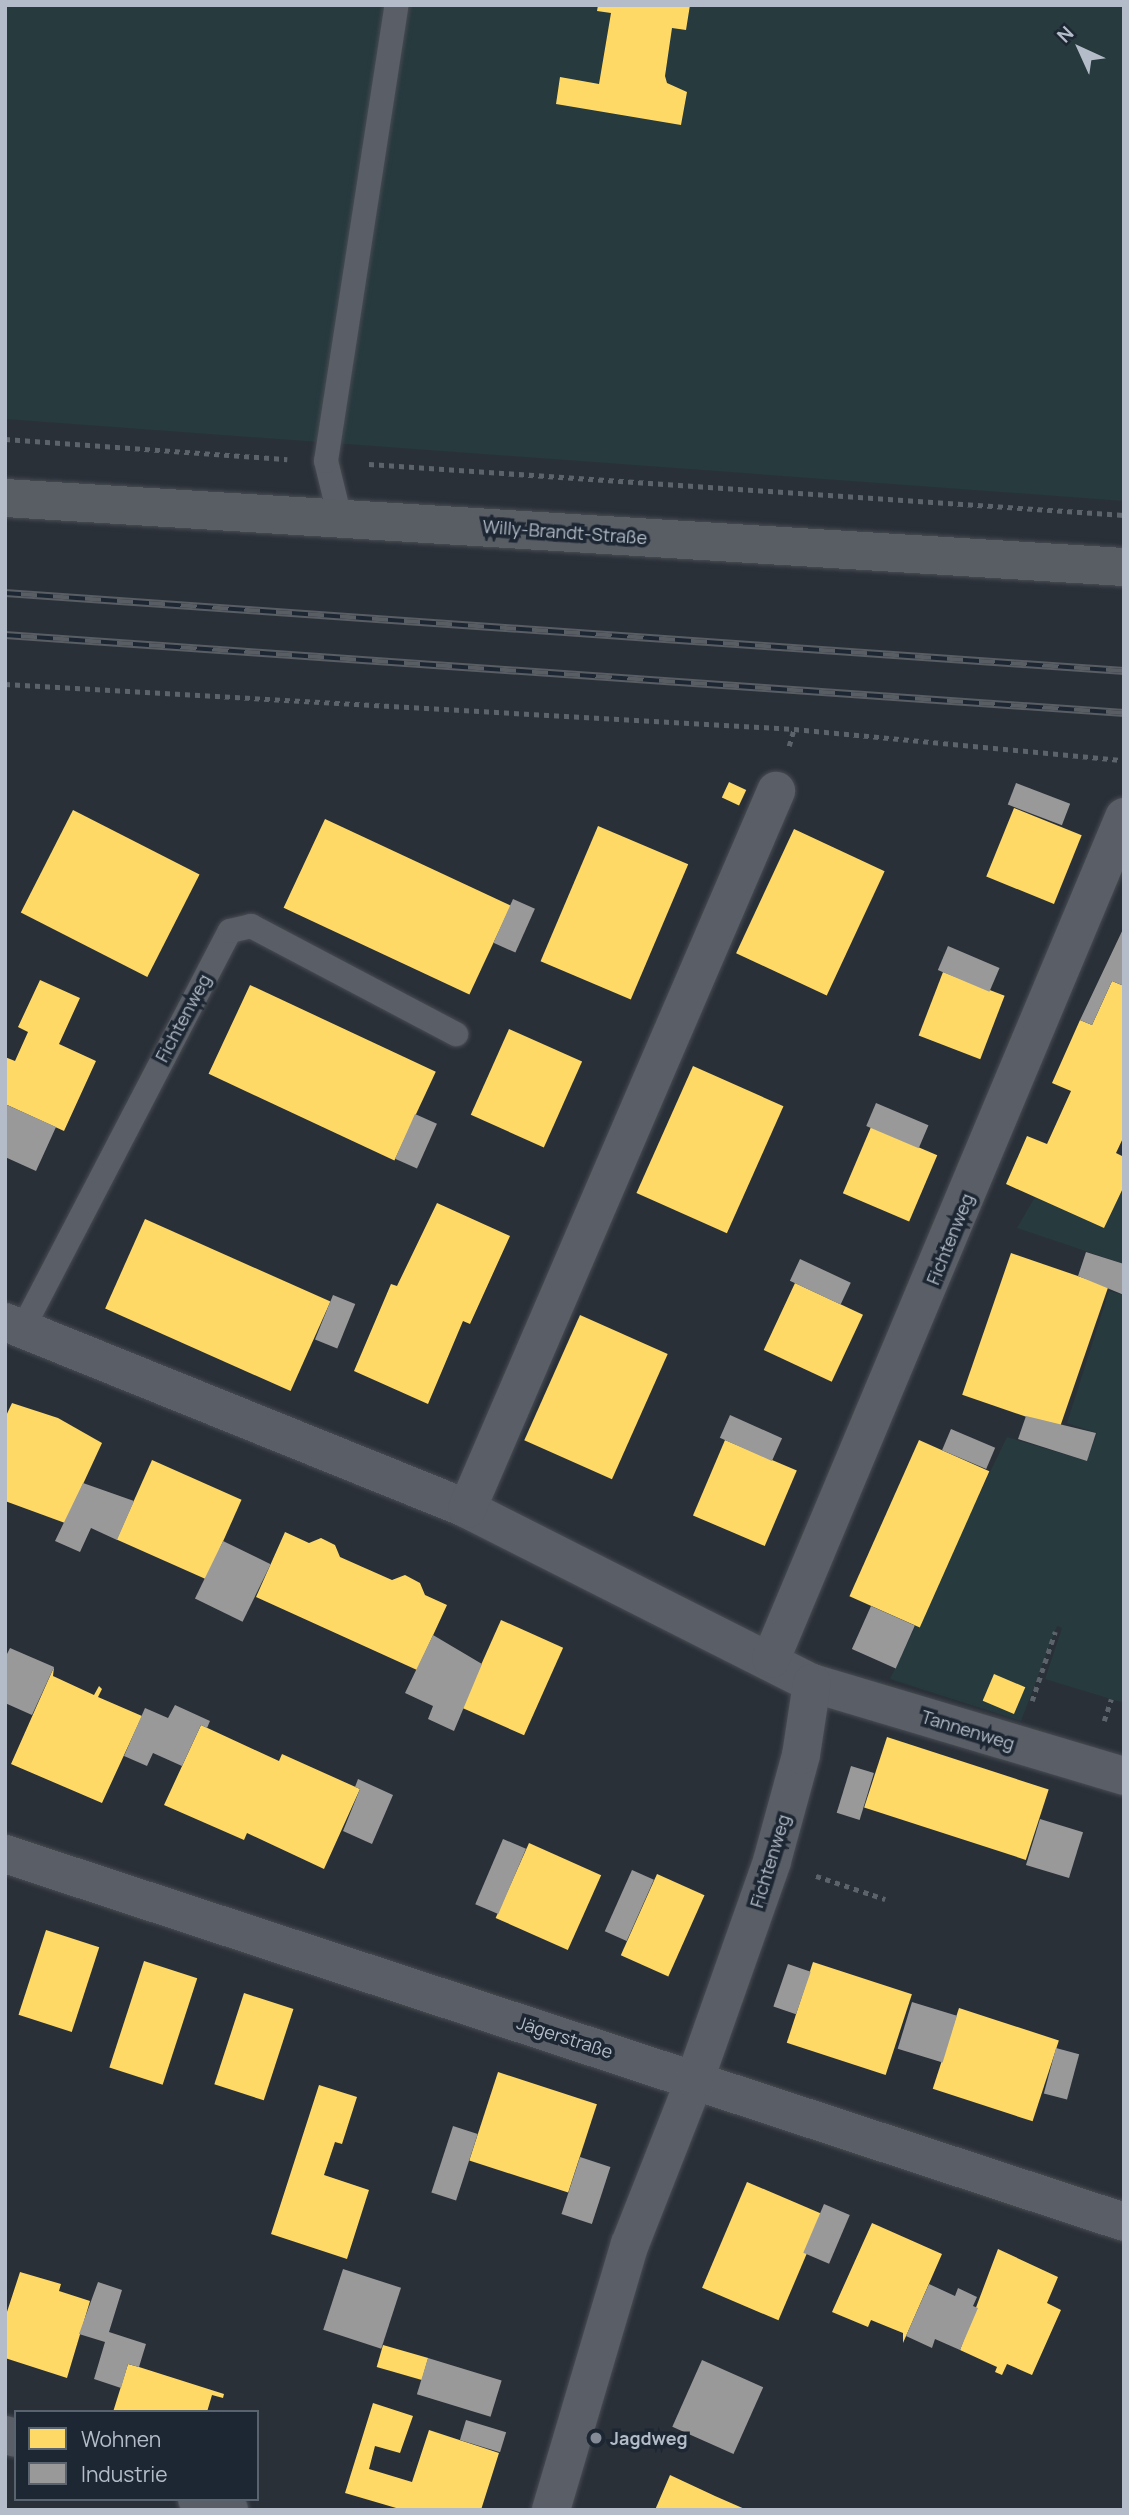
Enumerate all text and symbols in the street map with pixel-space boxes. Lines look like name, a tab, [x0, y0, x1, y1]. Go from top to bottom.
north arrow	[1045, 14, 1115, 84]
text: N	[1051, 20, 1079, 48]
street label: Willy-Brandt-Straße	[482, 515, 648, 549]
street label: Fichtenweg	[151, 970, 215, 1066]
street label: Fichtenweg	[922, 1190, 978, 1288]
street label: Tannenweg	[919, 1706, 1017, 1754]
street label: Fichtenweg	[746, 1812, 794, 1910]
street label: Jägerstraße	[514, 2011, 616, 2063]
legend	[14, 2410, 259, 2501]
text: Wohnen	[81, 2425, 161, 2453]
place label: Jagdweg	[610, 2427, 688, 2449]
marker: Jagdweg	[588, 2430, 604, 2446]
text: Industrie	[81, 2460, 167, 2488]

